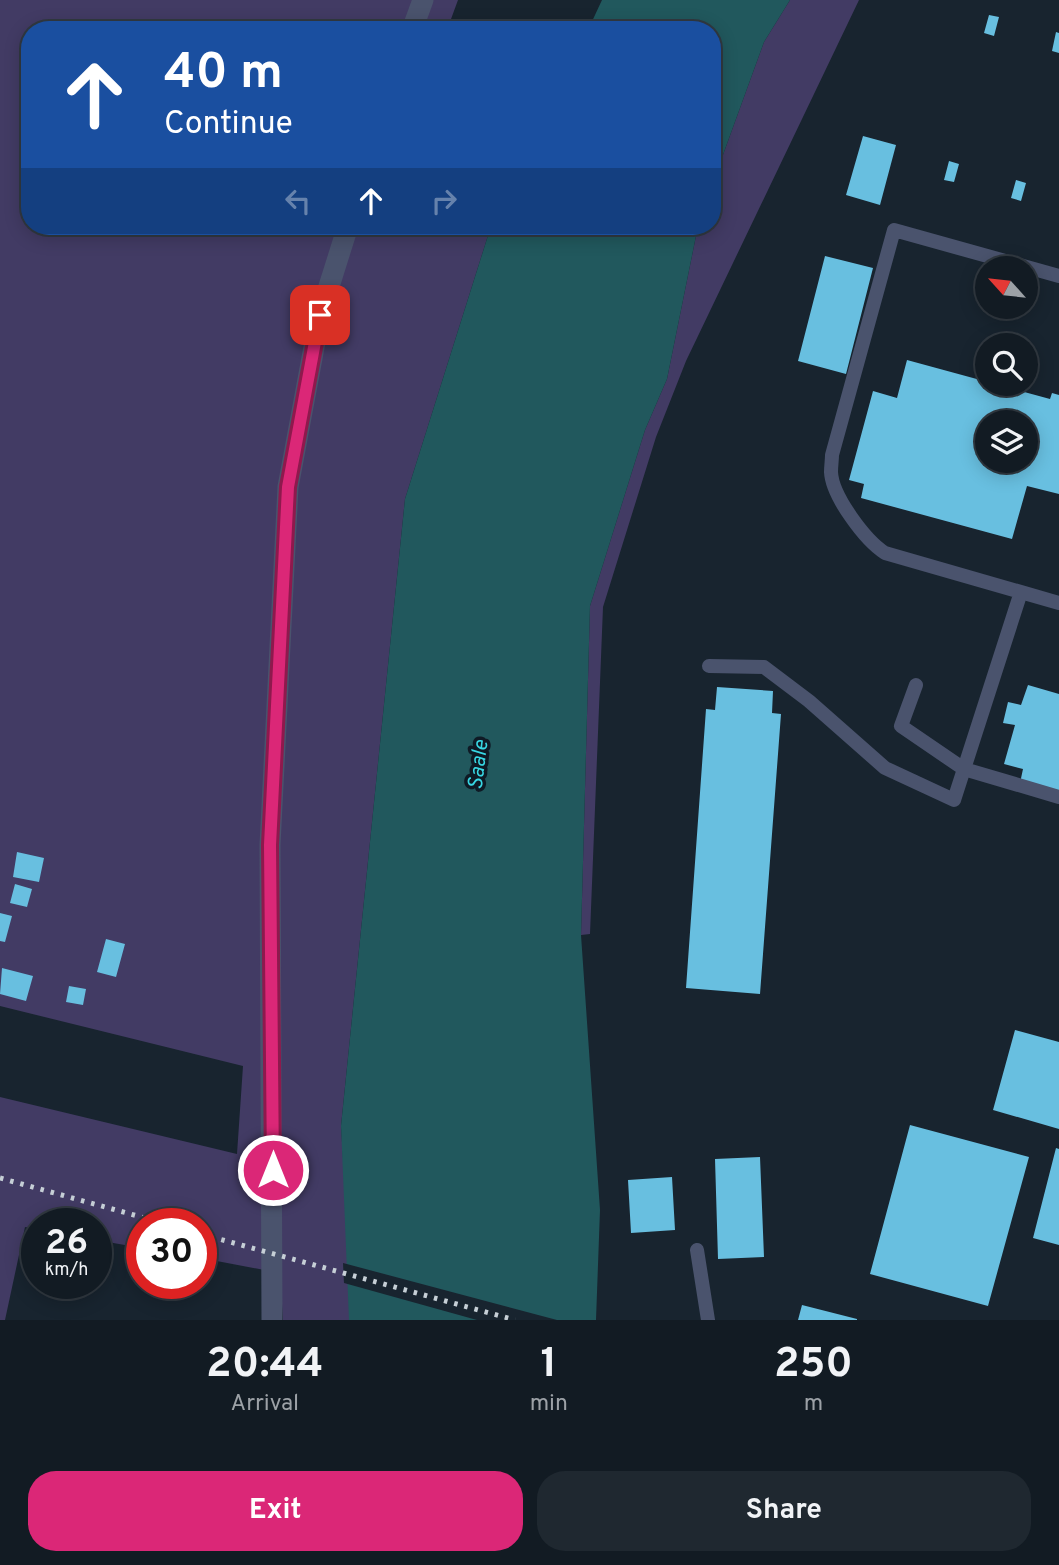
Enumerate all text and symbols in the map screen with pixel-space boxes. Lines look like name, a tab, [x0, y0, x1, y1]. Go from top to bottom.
text: 40 m	[164, 44, 283, 106]
icon: ahead	[49, 49, 140, 140]
text: Continue	[164, 105, 293, 145]
icon: left	[279, 182, 317, 220]
icon: ahead	[352, 182, 390, 220]
icon: right	[425, 182, 463, 220]
north arrow	[975, 256, 1038, 318]
map controls	[975, 256, 1038, 473]
pin	[290, 285, 350, 345]
icon: arrive	[301, 296, 339, 334]
button: search	[975, 333, 1038, 396]
button: layers	[975, 410, 1038, 473]
water label: Saale	[463, 737, 496, 791]
position arrow	[236, 1133, 310, 1207]
speed limit sign: 30	[126, 1208, 217, 1299]
text: 26	[45, 1222, 88, 1266]
text: km/h	[45, 1259, 88, 1282]
text: 20:44	[206, 1339, 324, 1392]
text: 1	[540, 1339, 557, 1392]
text: 250	[774, 1339, 853, 1392]
text: Arrival	[231, 1390, 299, 1419]
text: min	[530, 1390, 568, 1419]
text: m	[804, 1390, 823, 1419]
button: Exit	[28, 1471, 523, 1551]
button: Share	[537, 1471, 1031, 1551]

